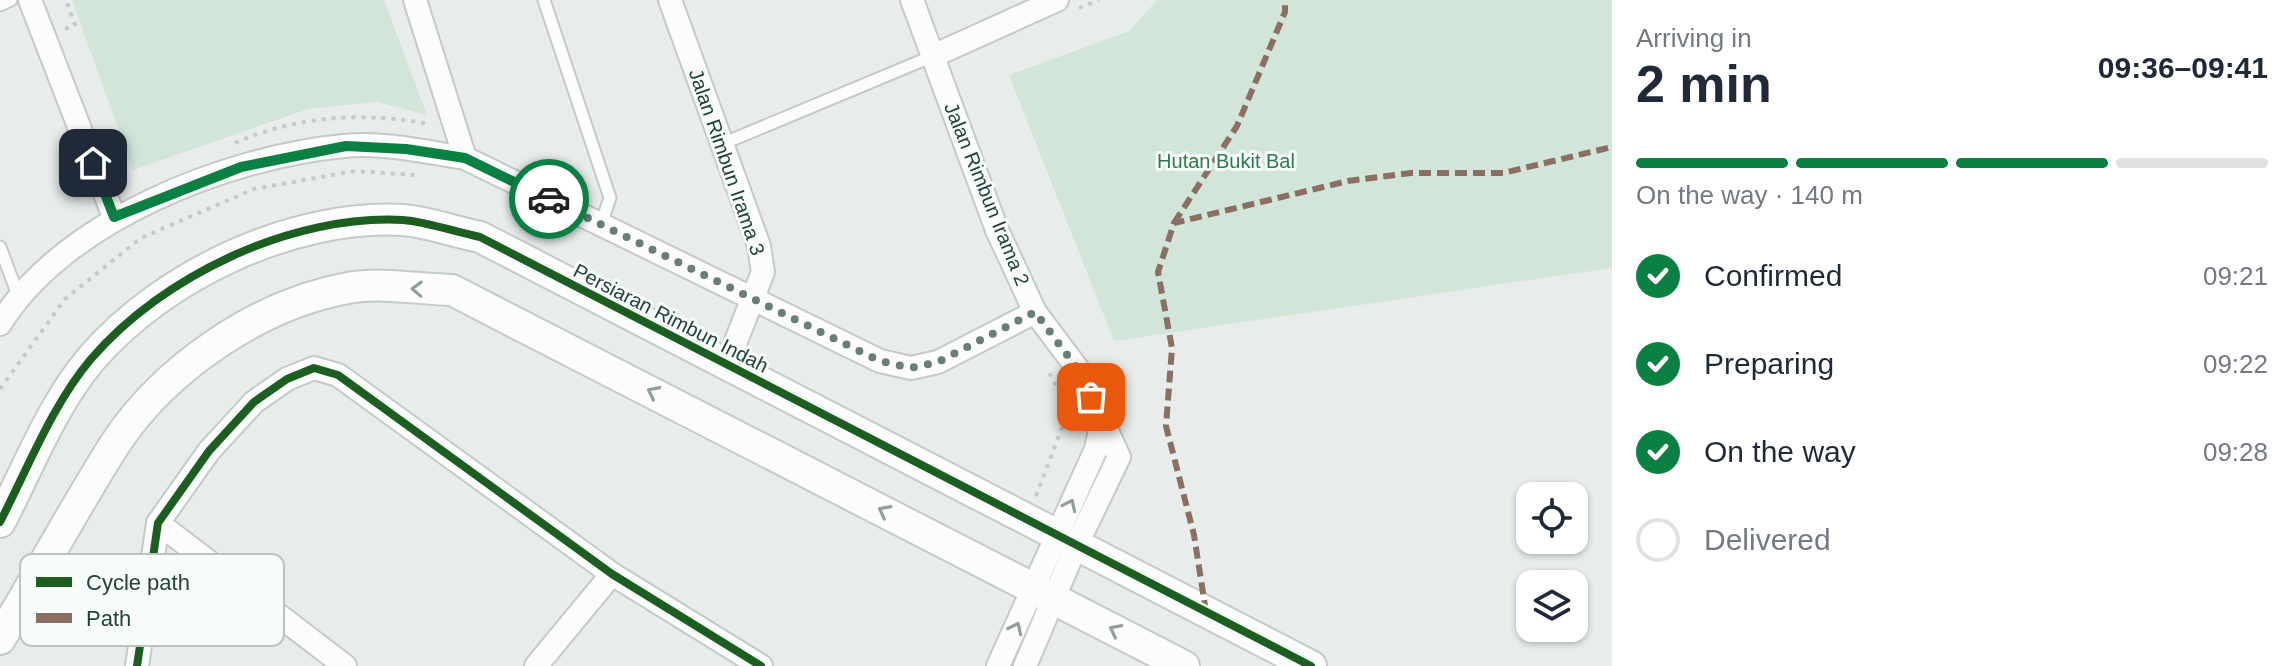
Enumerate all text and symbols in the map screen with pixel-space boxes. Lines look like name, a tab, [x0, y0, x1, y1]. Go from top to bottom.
text: Arriving in	[1636, 23, 1752, 53]
text: 09:36–09:41	[2098, 51, 2268, 84]
text: 2 min	[1636, 55, 1772, 113]
street label: Jalan Rimbun Irama 3	[685, 66, 769, 258]
street label: Jalan Rimbun Irama 2	[940, 99, 1034, 289]
pin	[59, 129, 127, 197]
icon: home	[71, 141, 115, 185]
park label: Hutan Bukit Bal	[1157, 150, 1295, 172]
courier	[509, 159, 589, 239]
icon: car	[527, 177, 571, 221]
text: On the way · 140 m	[1636, 180, 1863, 210]
icon: check	[1636, 254, 1680, 298]
street label: Persiaran Rimbun Indah	[570, 259, 772, 377]
text: Confirmed	[1704, 259, 1842, 292]
text: 09:21	[2203, 261, 2268, 291]
one-way arrow	[410, 280, 423, 297]
icon: check	[1636, 342, 1680, 386]
text: Preparing	[1704, 347, 1834, 380]
text: 09:22	[2203, 349, 2268, 379]
pin	[1057, 363, 1125, 431]
icon: bag	[1069, 375, 1113, 419]
one-way arrow	[647, 386, 661, 401]
icon: check	[1636, 430, 1680, 474]
text: On the way	[1704, 435, 1856, 468]
text: 09:28	[2203, 437, 2268, 467]
map controls	[1516, 482, 1588, 642]
button: locate	[1516, 482, 1588, 554]
one-way arrow	[1060, 499, 1076, 514]
one-way arrow	[877, 506, 892, 521]
text: Delivered	[1704, 523, 1831, 556]
legend	[20, 554, 284, 646]
text: Cycle path	[86, 570, 190, 595]
button: layers	[1516, 570, 1588, 642]
text: Path	[86, 606, 131, 631]
one-way arrow	[1006, 621, 1022, 636]
one-way arrow	[1108, 625, 1123, 640]

